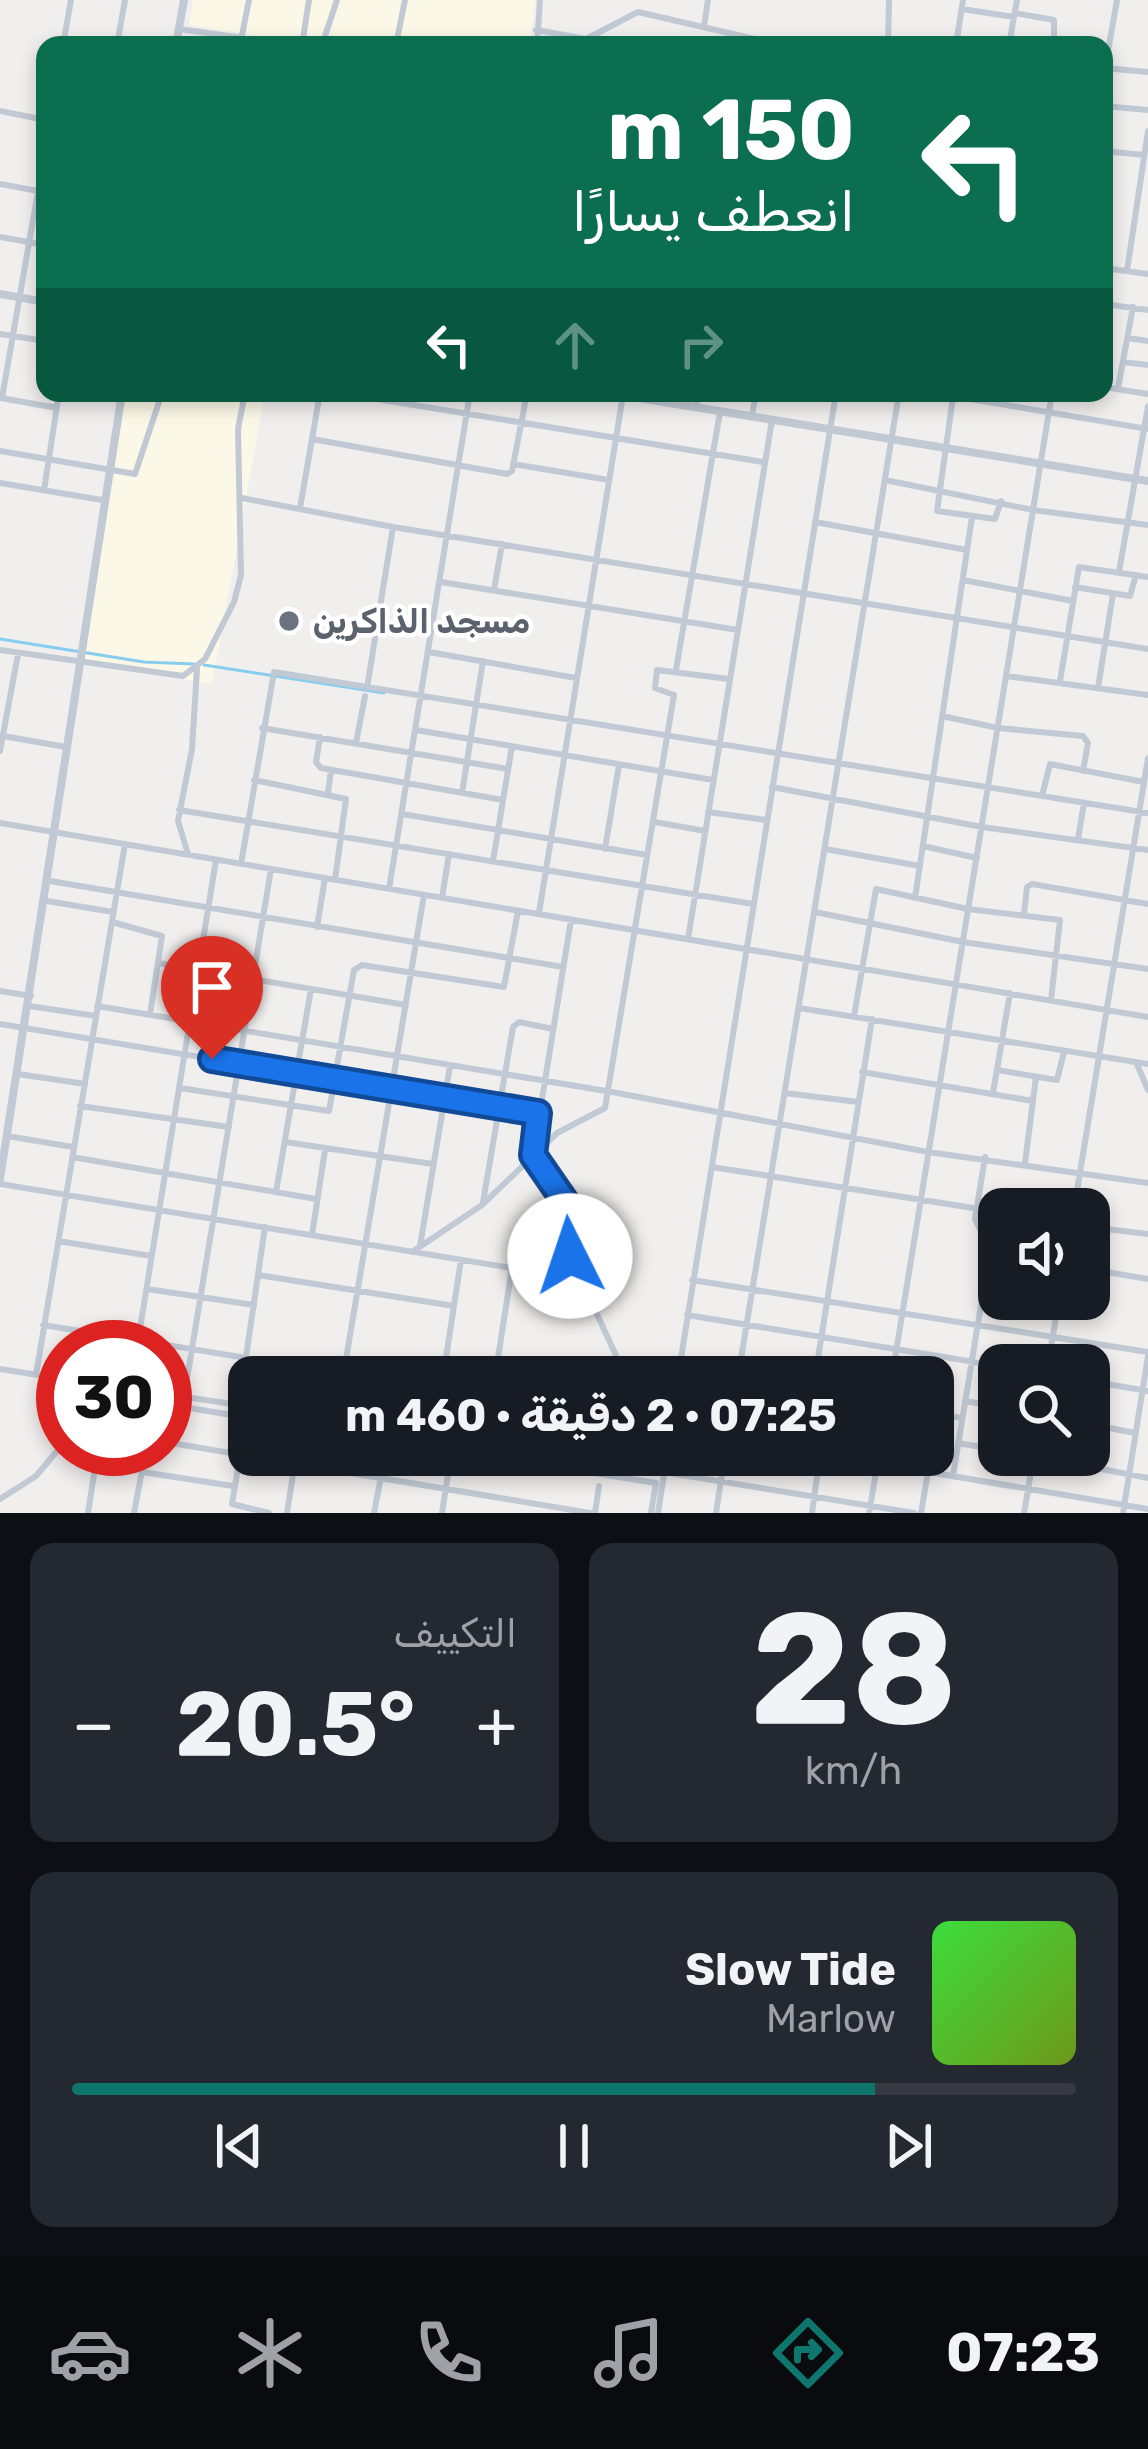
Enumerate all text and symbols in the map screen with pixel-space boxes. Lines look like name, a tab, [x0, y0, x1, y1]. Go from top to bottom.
text: 150 m	[607, 80, 855, 180]
icon: left	[897, 84, 1053, 240]
text: انعطف يسارًا	[572, 181, 855, 245]
icon: left	[416, 312, 482, 378]
icon: ahead	[542, 312, 608, 378]
icon: right	[668, 312, 734, 378]
place label: مسجد الذاكرين	[313, 602, 530, 641]
marker: مسجد الذاكرين	[276, 608, 302, 634]
pin	[161, 936, 263, 1059]
icon: arrive	[179, 954, 245, 1020]
map controls	[978, 1188, 1110, 1476]
button: sound	[978, 1188, 1110, 1320]
position arrow	[507, 1193, 633, 1319]
speed limit sign: 30	[36, 1320, 192, 1476]
button: search	[978, 1344, 1110, 1476]
text: 07:25 · 2 دقيقة · 460 m	[345, 1389, 837, 1442]
text: 28	[750, 1577, 957, 1762]
text: التكييف	[393, 1611, 517, 1657]
text: 20.5°	[176, 1671, 415, 1778]
text: −	[72, 1685, 115, 1764]
text: +	[476, 1685, 517, 1764]
text: km/h	[805, 1748, 902, 1794]
text: Slow Tide	[685, 1943, 896, 1996]
text: Marlow	[766, 1996, 896, 2042]
icon: previous	[206, 2113, 272, 2179]
icon: pause	[541, 2113, 607, 2179]
icon: next	[876, 2113, 942, 2179]
icon: car	[48, 2311, 132, 2395]
icon: climate	[228, 2311, 312, 2395]
icon: phone	[407, 2311, 491, 2395]
icon: music	[587, 2311, 671, 2395]
icon: directions	[766, 2311, 850, 2395]
text: 07:23	[946, 2321, 1100, 2385]

